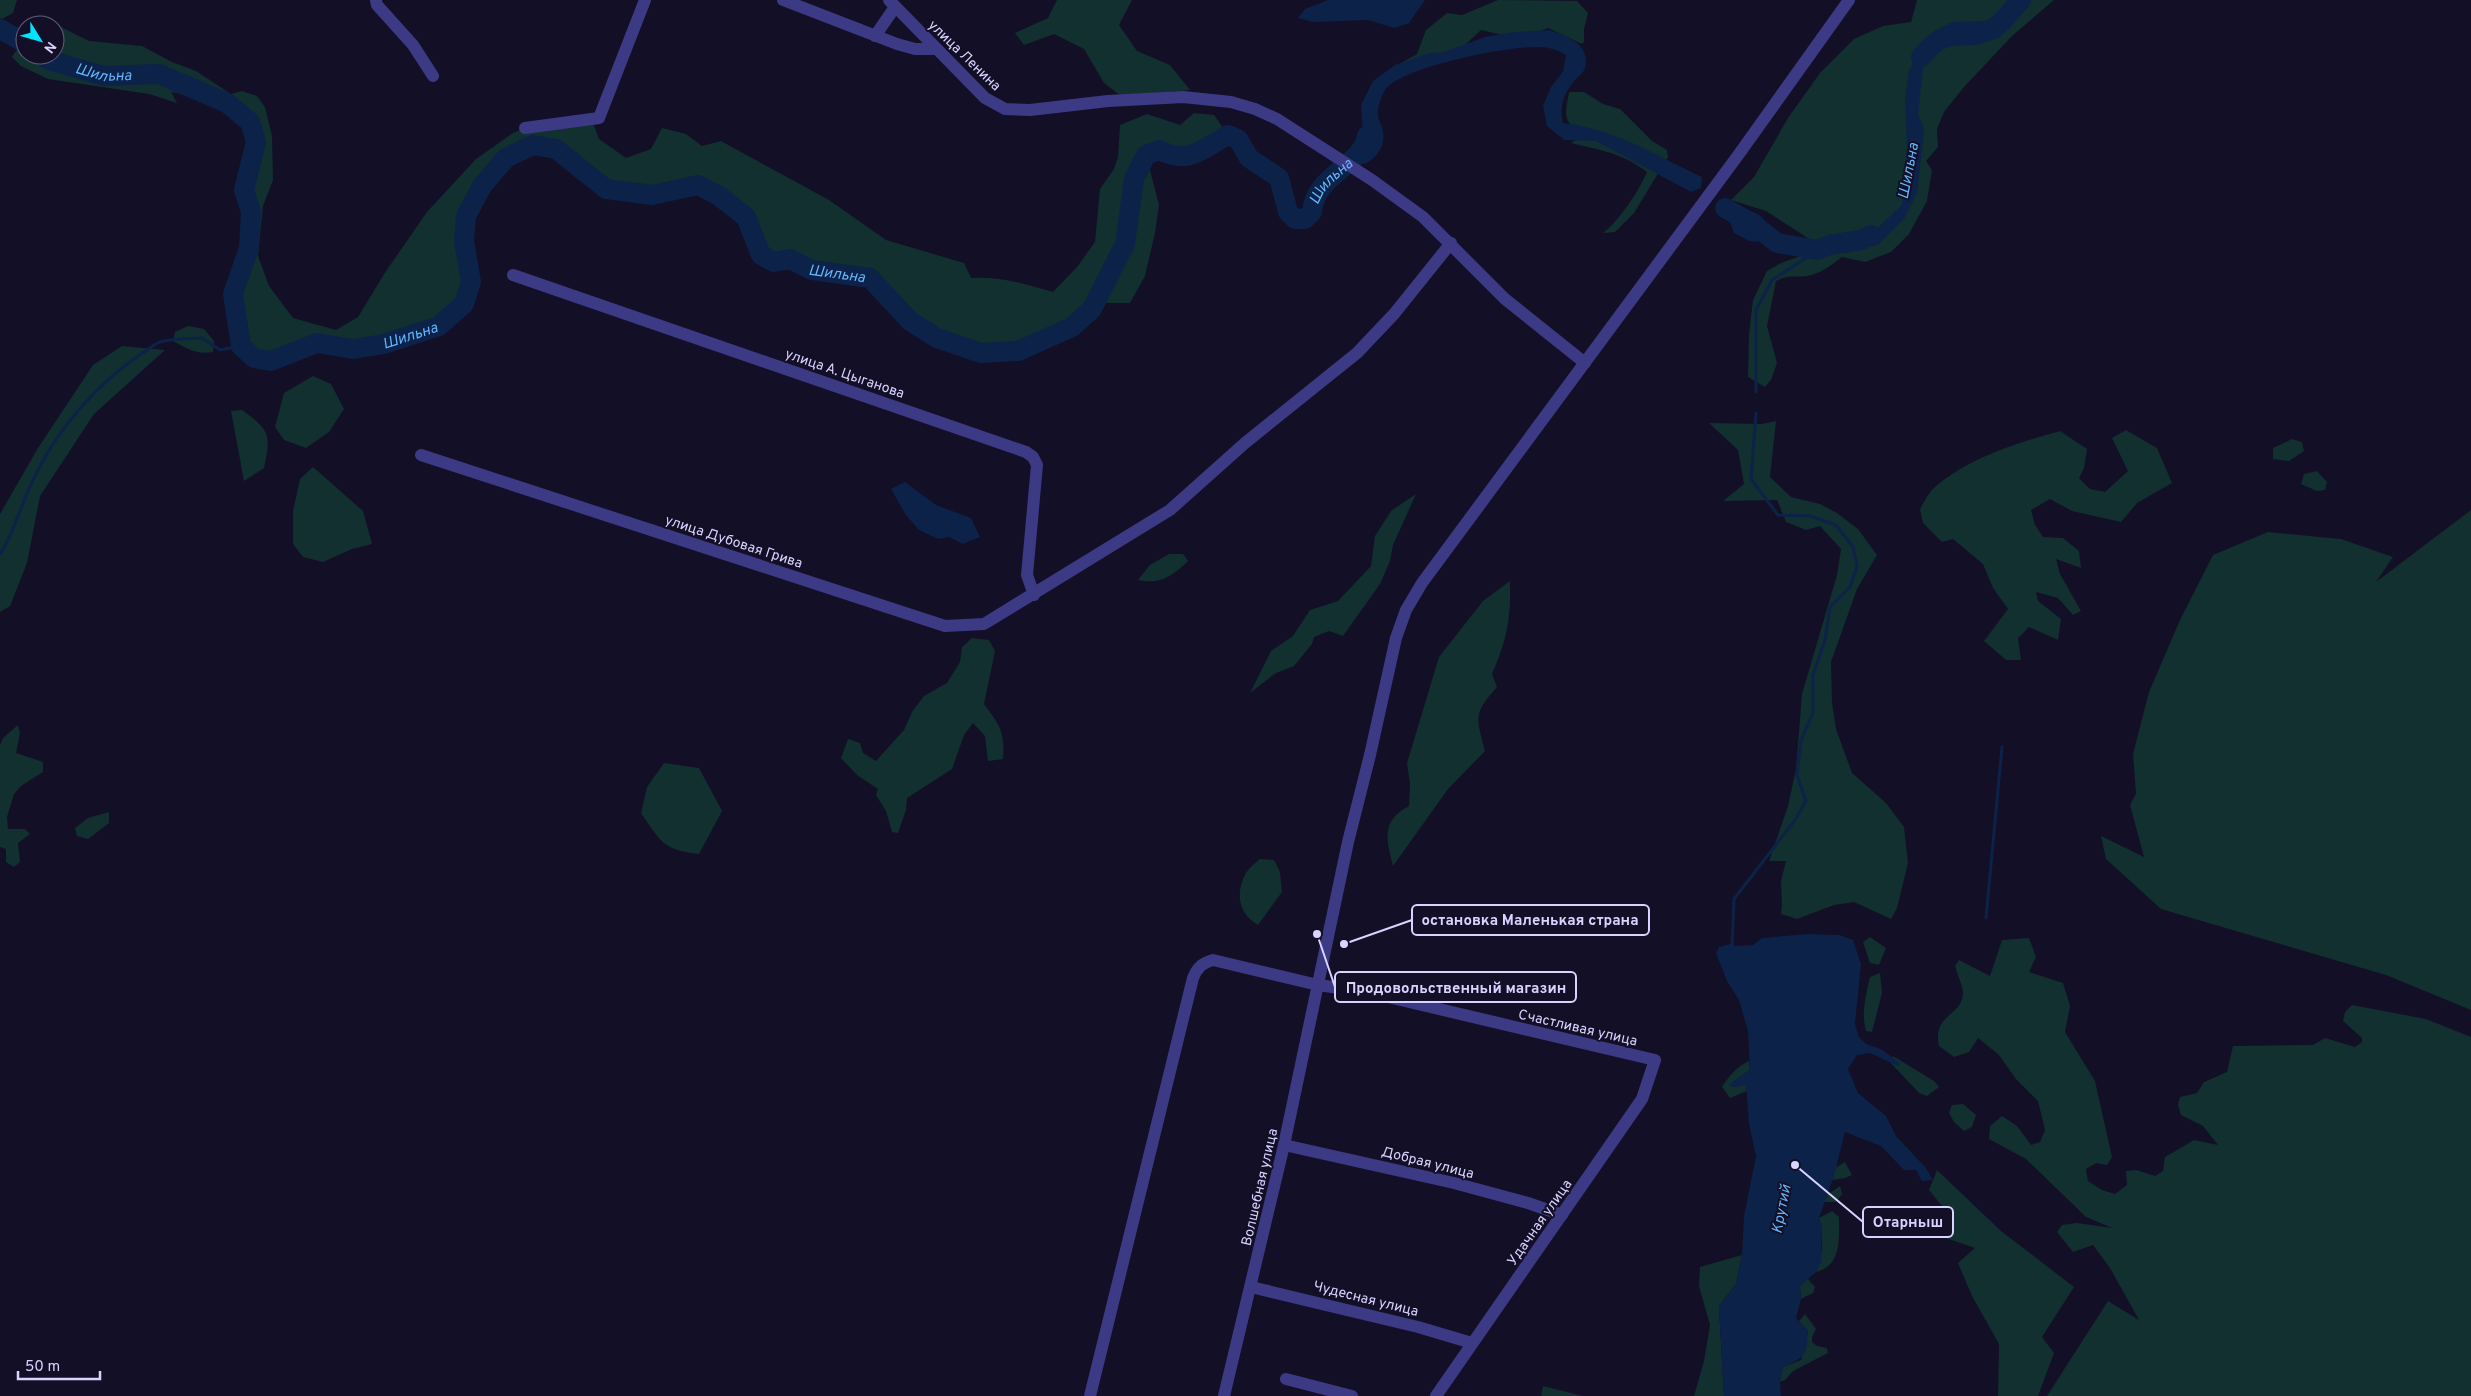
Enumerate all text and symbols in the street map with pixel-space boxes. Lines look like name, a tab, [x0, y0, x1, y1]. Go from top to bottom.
north arrow	[15, 15, 65, 65]
street label: улица Ленина	[924, 17, 1004, 95]
text: N	[39, 38, 59, 56]
water label: Шильна	[73, 60, 132, 88]
water label: Шильна	[1895, 141, 1924, 201]
water label: Шильна	[1306, 155, 1358, 208]
water label: Шильна	[807, 262, 867, 288]
water label: Шильна	[380, 319, 441, 355]
street label: улица А. Цыганова	[783, 346, 906, 403]
street label: улица Дубовая Грива	[663, 512, 804, 573]
callout: остановка Маленькая страна	[1412, 905, 1649, 935]
text: остановка Маленькая страна	[1421, 912, 1639, 931]
callout: Продовольственный магазин	[1335, 972, 1576, 1002]
text: Продовольственный магазин	[1346, 980, 1566, 999]
street label: Счастливая улица	[1516, 1006, 1639, 1050]
street label: Волшебная улица	[1239, 1127, 1282, 1248]
street label: Добрая улица	[1380, 1144, 1476, 1183]
street label: Удачная улица	[1504, 1176, 1576, 1269]
water label: Крутий	[1768, 1182, 1797, 1235]
callout: Отарныш	[1863, 1207, 1953, 1237]
text: Отарныш	[1873, 1214, 1943, 1233]
street label: Чудесная улица	[1311, 1278, 1420, 1321]
scale bar	[18, 1348, 100, 1380]
text: 50 m	[25, 1358, 60, 1377]

